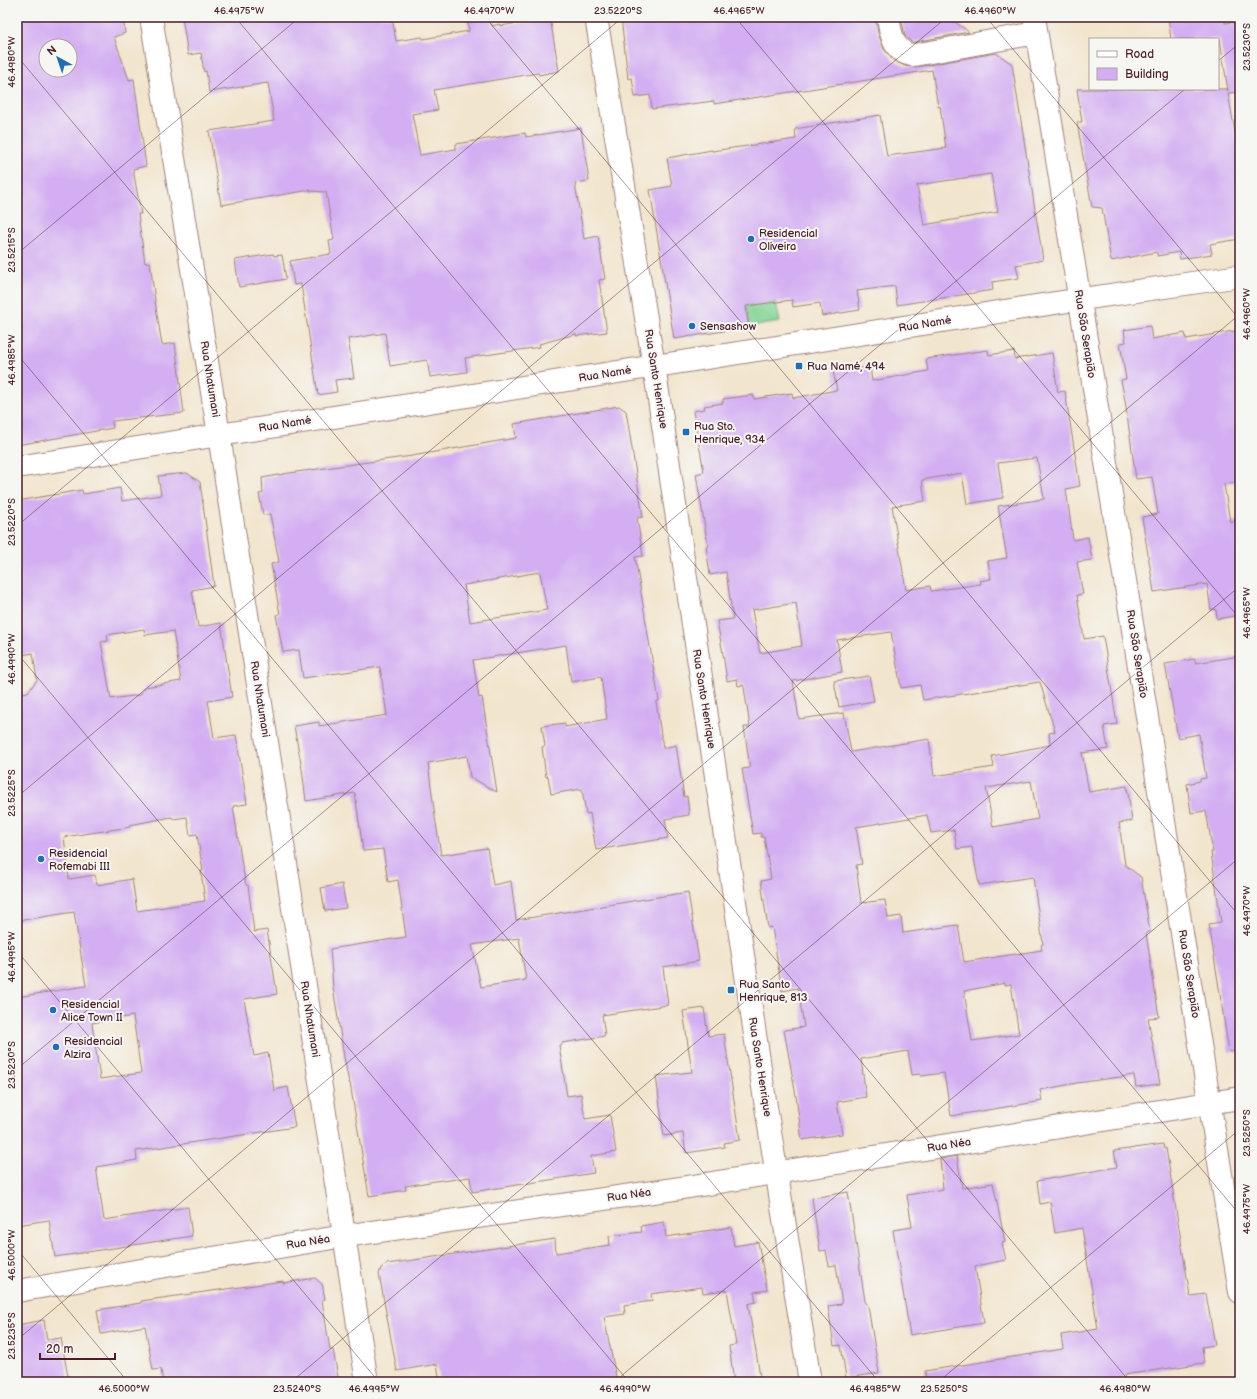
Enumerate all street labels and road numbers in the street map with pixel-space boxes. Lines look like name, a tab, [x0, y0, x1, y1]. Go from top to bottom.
street label: Rua São Serapião	[1072, 289, 1098, 379]
street label: Rua Namé	[898, 313, 953, 335]
street label: Rua Santo Henrique	[642, 328, 670, 430]
street label: Rua Nhatumani	[198, 340, 222, 418]
street label: Rua Namé	[578, 363, 633, 385]
street label: Rua Namé	[258, 413, 313, 435]
street label: Rua São Serapião	[1124, 609, 1150, 699]
street label: Rua Santo Henrique	[690, 648, 718, 750]
street label: Rua Nhatumani	[248, 660, 272, 738]
street label: Rua São Serapião	[1176, 929, 1202, 1019]
street label: Rua Nhatumani	[298, 980, 322, 1058]
street label: Rua Santo Henrique	[746, 1016, 774, 1118]
street label: Rua Néa	[926, 1135, 972, 1155]
street label: Rua Néa	[606, 1185, 652, 1205]
street label: Rua Néa	[285, 1232, 331, 1252]

